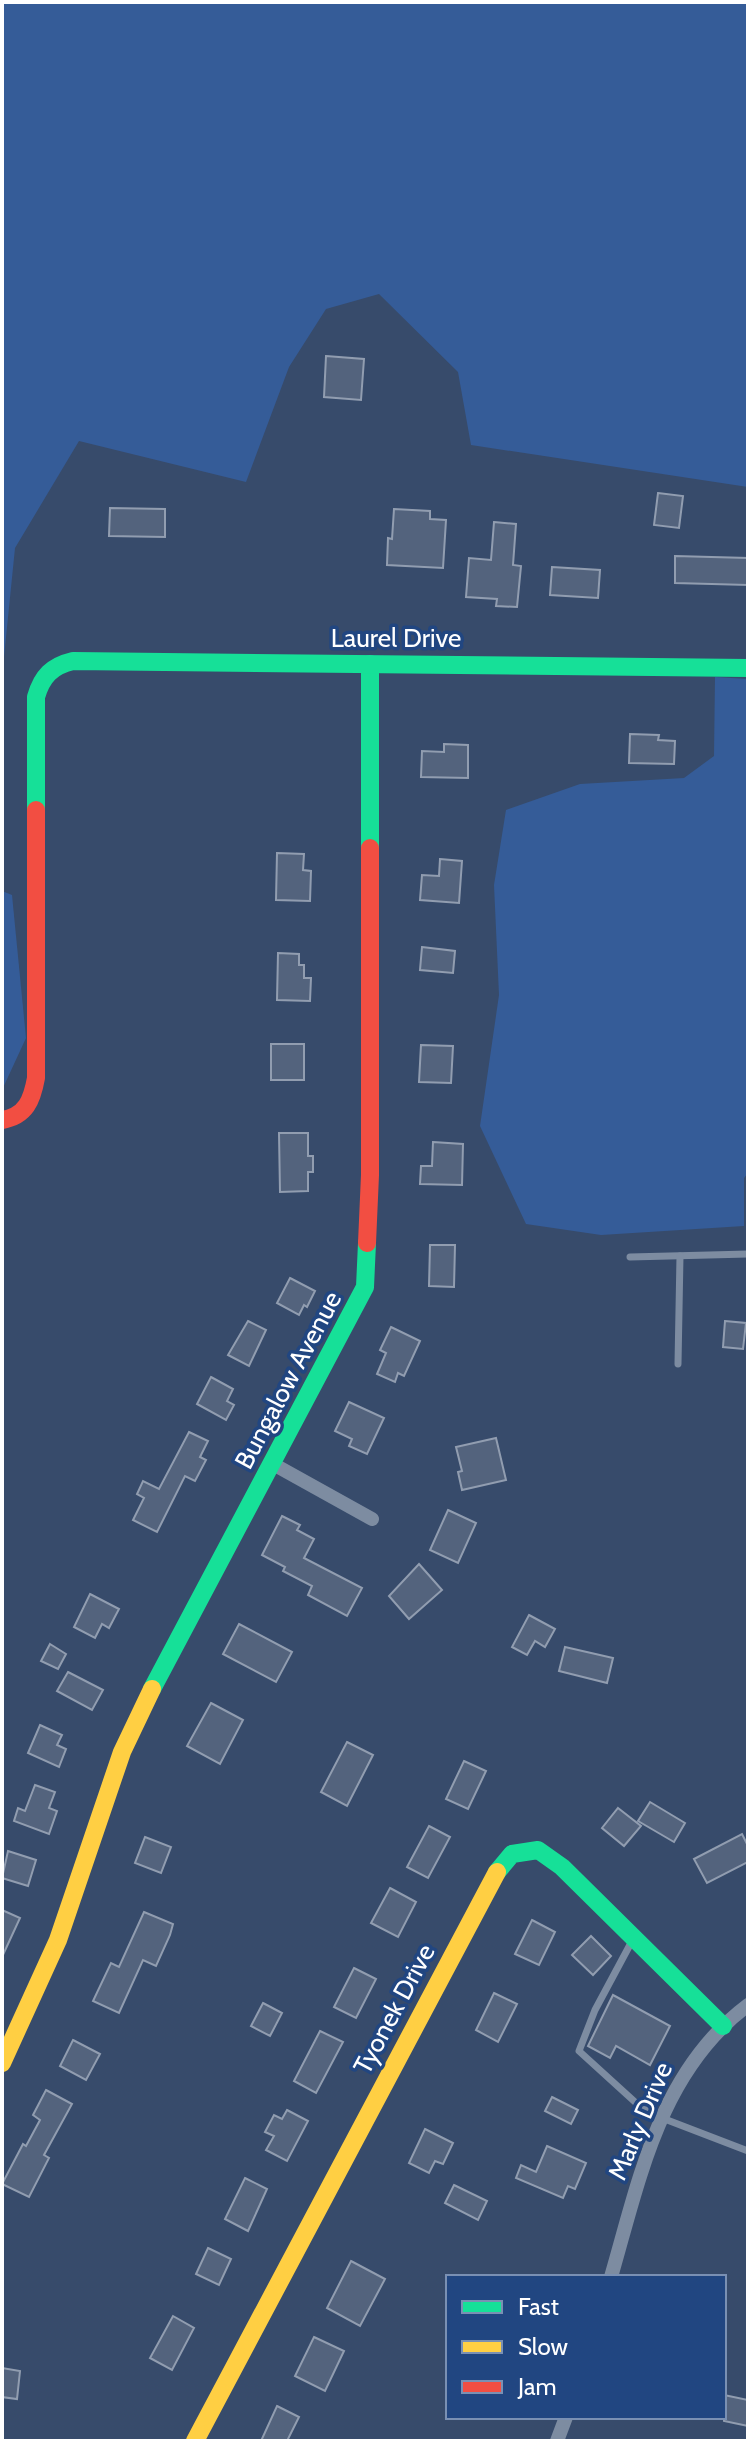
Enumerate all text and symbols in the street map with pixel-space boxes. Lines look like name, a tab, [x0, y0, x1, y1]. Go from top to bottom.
street label: Laurel Drive	[331, 622, 461, 654]
street label: Bungalow Avenue	[228, 1286, 348, 1474]
street label: Tyonek Drive	[346, 1939, 442, 2079]
street label: Marly Drive	[601, 2057, 679, 2185]
legend	[446, 2275, 726, 2419]
text: Fast	[518, 2292, 559, 2321]
text: Slow	[518, 2332, 568, 2361]
text: Jam	[517, 2372, 556, 2401]

